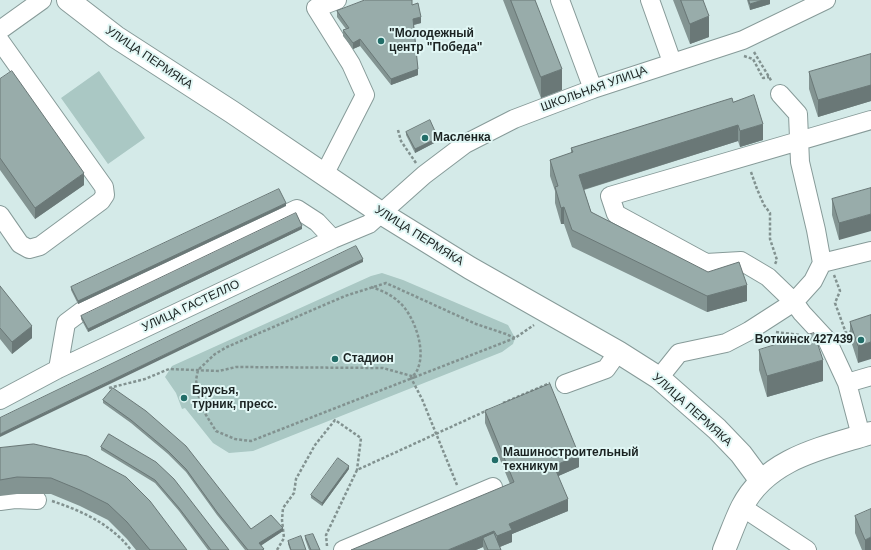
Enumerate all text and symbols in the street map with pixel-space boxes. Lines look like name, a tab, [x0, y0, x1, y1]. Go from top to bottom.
street label: УЛИЦА ПЕРМЯКА	[103, 23, 195, 93]
place label: "Молодежный центр "Победа"	[389, 27, 483, 55]
marker: "Молодежный центр "Победа"	[376, 36, 386, 46]
street label: ШКОЛЬНАЯ УЛИЦА	[539, 63, 649, 115]
place label: Масленка	[433, 131, 491, 145]
marker: Масленка	[420, 133, 430, 143]
street label: УЛИЦА ПЕРМЯКА	[372, 203, 466, 269]
street label: УЛИЦА ГАСТЕЛЛО	[140, 277, 242, 335]
place label: Воткинск 427439	[755, 333, 853, 347]
marker: Воткинск 427439	[856, 335, 866, 345]
place label: Стадион	[343, 352, 394, 366]
marker: Стадион	[330, 354, 340, 364]
street label: УЛИЦА ПЕРМЯКА	[649, 370, 735, 450]
place label: Брусья, турник, пресс.	[192, 384, 277, 412]
marker: Брусья, турник, пресс.	[179, 393, 189, 403]
place label: Машиностроительный техникум	[503, 446, 639, 474]
marker: Машиностроительный техникум	[490, 455, 500, 465]

